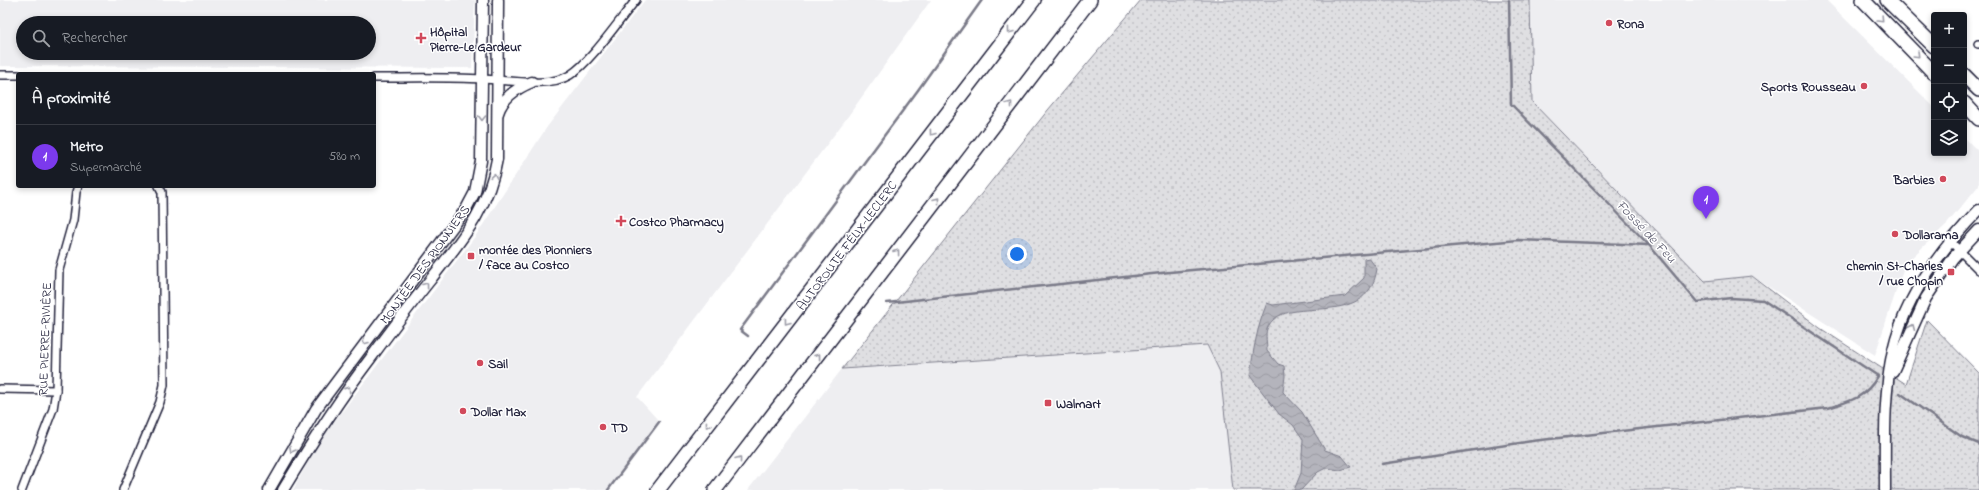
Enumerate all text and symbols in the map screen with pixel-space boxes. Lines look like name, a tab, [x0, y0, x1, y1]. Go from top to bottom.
map controls	[1931, 12, 1967, 156]
button: +	[1931, 12, 1967, 48]
one-way arrow	[1876, 14, 1884, 22]
place label: Rona	[1616, 15, 1644, 34]
search box	[16, 16, 376, 60]
marker: Rona	[1604, 18, 1614, 28]
place label: Hôpital Pierre-Le Gardeur	[430, 23, 522, 57]
icon: search	[30, 27, 52, 49]
text: Rechercher	[62, 27, 127, 49]
one-way arrow	[1007, 27, 1015, 34]
marker: Hôpital Pierre-Le Gardeur	[415, 32, 427, 44]
button: −	[1931, 48, 1967, 84]
one-way arrow	[1912, 50, 1920, 58]
place label: Sports Rousseau	[1761, 78, 1857, 97]
marker: Sports Rousseau	[1859, 81, 1869, 91]
button: locate	[1931, 84, 1967, 120]
text: À proximité	[32, 86, 110, 111]
one-way arrow	[1006, 102, 1013, 109]
one-way arrow	[478, 115, 486, 121]
button: layers	[1931, 120, 1967, 156]
one-way arrow	[929, 129, 937, 136]
text: Metro	[70, 136, 103, 158]
text: 1	[43, 147, 47, 166]
text: 580 m	[329, 147, 360, 166]
text: Supermarché	[70, 158, 142, 177]
place label: Barbies	[1893, 171, 1935, 190]
one-way arrow	[489, 172, 497, 179]
marker: Barbies	[1938, 174, 1948, 184]
street label: AUTOROUTE FÉLIX-LECLERC	[792, 177, 902, 315]
pin: 1	[1693, 186, 1719, 219]
water label: Fossé de Feu	[1611, 196, 1681, 268]
one-way arrow	[932, 197, 939, 204]
street label: MONTÉE DES PIONNIERS	[375, 201, 475, 328]
place label: Costco Pharmacy	[629, 213, 724, 234]
marker: Costco Pharmacy	[616, 216, 626, 226]
place label: Dollarama	[1902, 226, 1958, 245]
marker: Dollarama	[1890, 229, 1900, 239]
place label: montée des Pionniers / face au Costco	[478, 241, 592, 275]
your location	[1007, 244, 1027, 264]
one-way arrow	[892, 250, 899, 257]
marker: montée des Pionniers / face au Costco	[466, 251, 476, 261]
place label: chemin St-Charles / rue Chopin	[1847, 257, 1944, 291]
marker: chemin St-Charles / rue Chopin	[1946, 267, 1956, 277]
street label: RUE PIERRE-RIVIÈRE	[34, 282, 57, 396]
one-way arrow	[421, 283, 428, 290]
one-way arrow	[785, 318, 792, 325]
one-way arrow	[1907, 323, 1915, 330]
one-way arrow	[363, 338, 370, 345]
one-way arrow	[813, 353, 820, 360]
place label: Sail	[488, 355, 508, 374]
marker: Sail	[475, 358, 485, 368]
one-way arrow	[343, 386, 351, 393]
place label: Walmart	[1056, 395, 1101, 414]
marker: Walmart	[1043, 398, 1053, 408]
place label: Dollar Max	[470, 403, 526, 422]
marker: Dollar Max	[458, 406, 468, 416]
place label: TD	[611, 419, 628, 438]
one-way arrow	[706, 421, 713, 428]
marker: TD	[598, 422, 608, 432]
one-way arrow	[290, 446, 297, 453]
one-way arrow	[734, 457, 741, 464]

